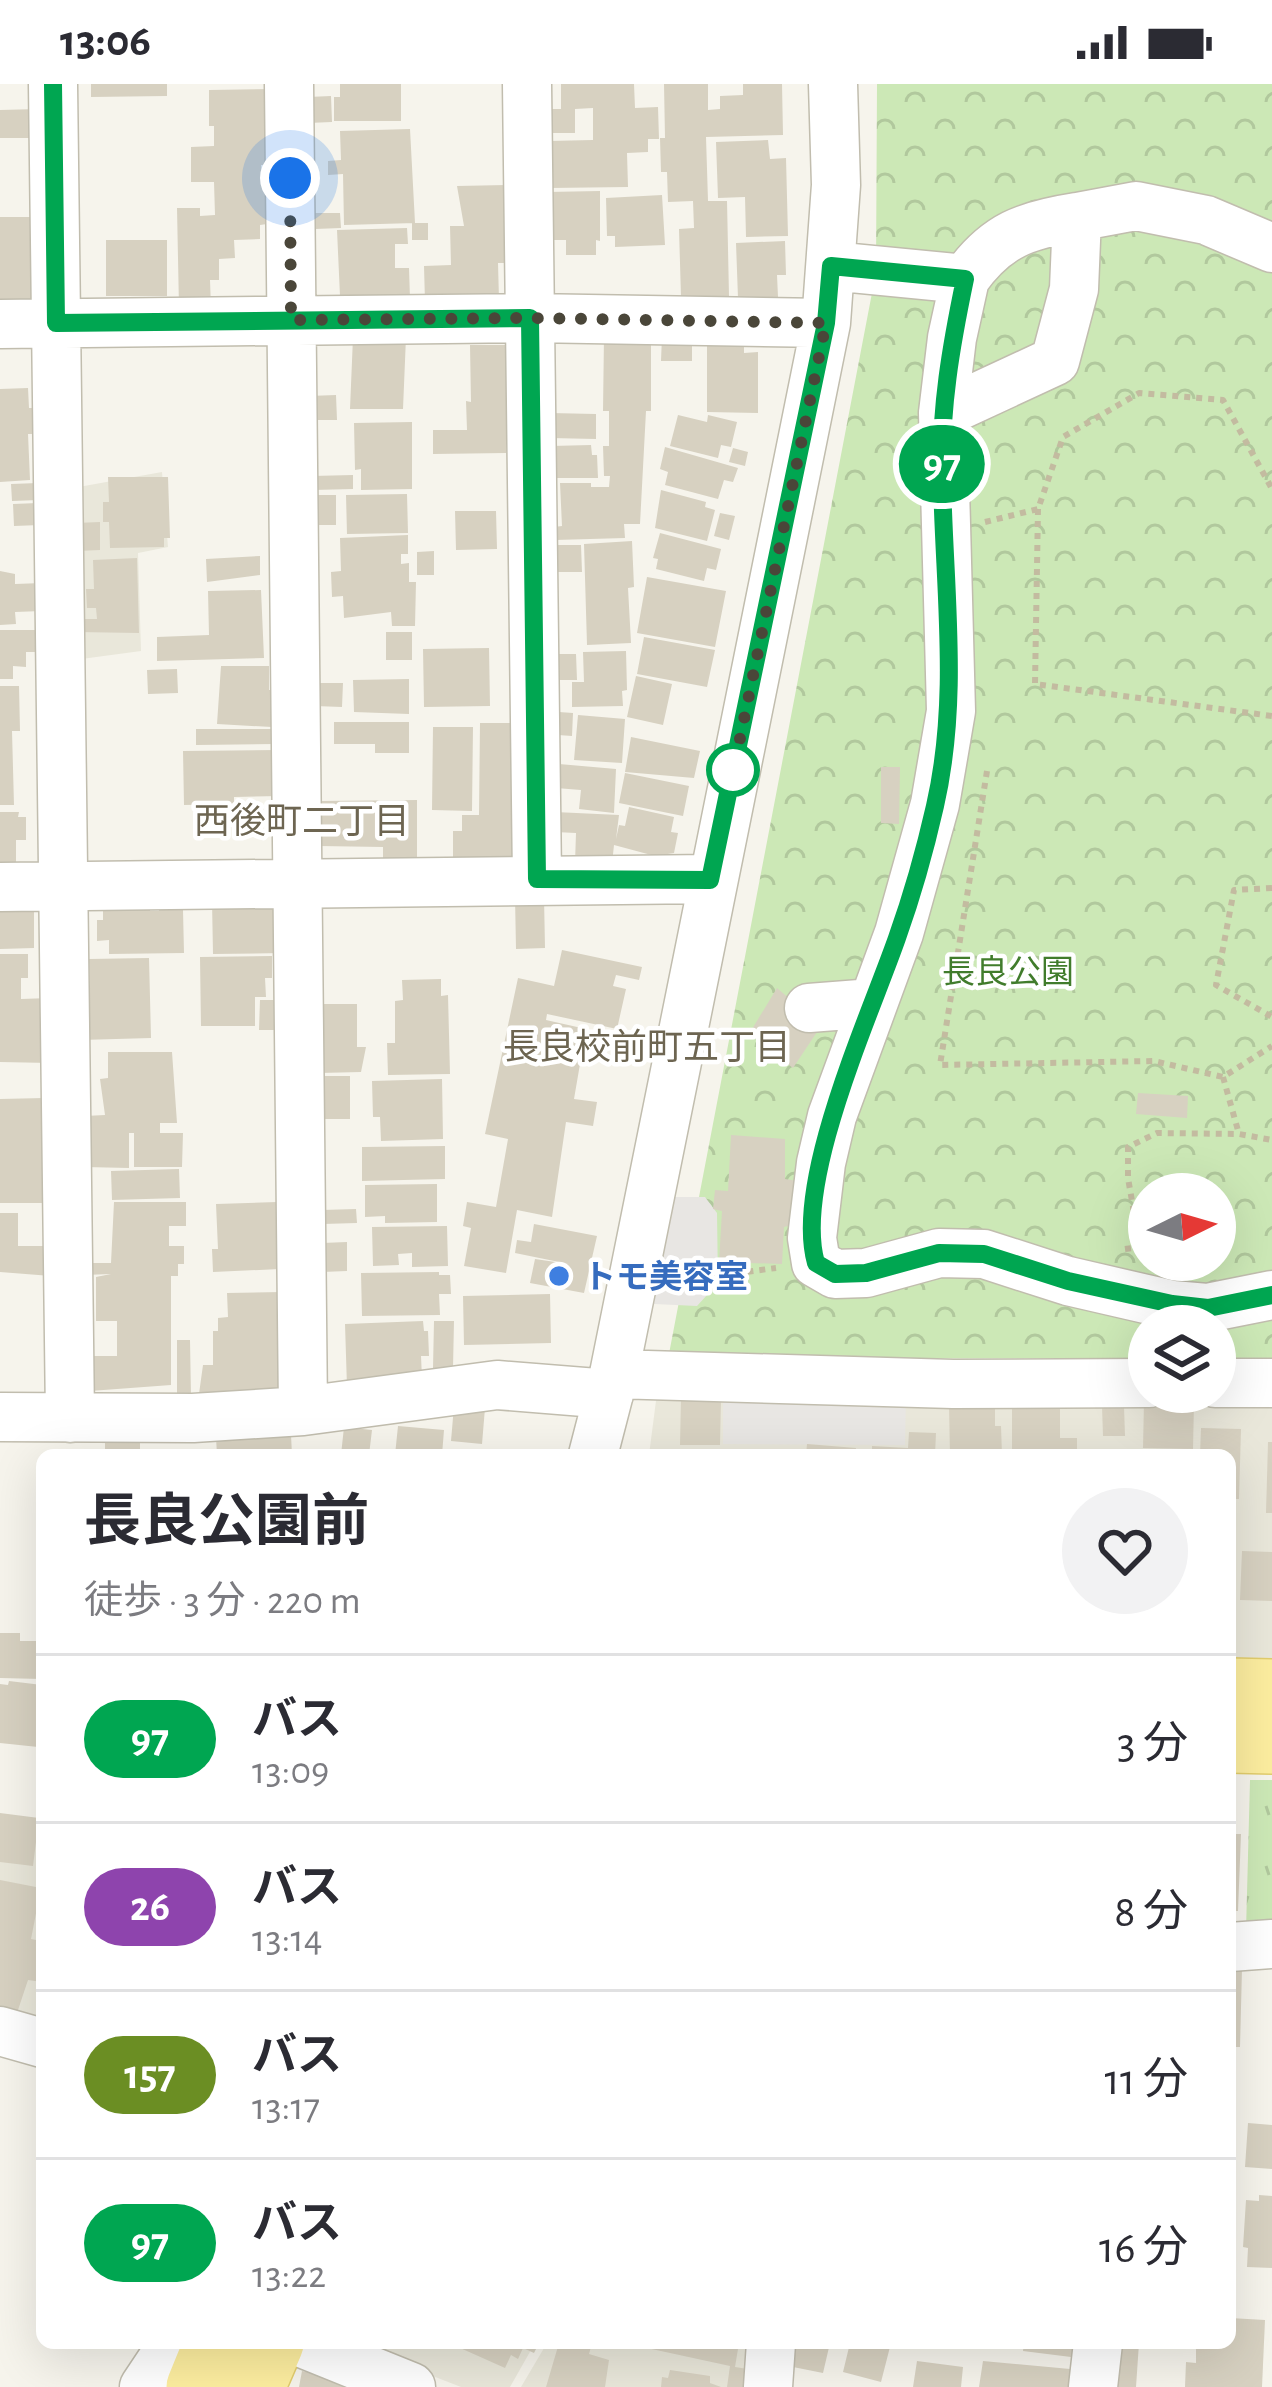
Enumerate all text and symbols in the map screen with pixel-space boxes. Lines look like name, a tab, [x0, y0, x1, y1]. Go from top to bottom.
text: 13:06	[60, 19, 151, 64]
your location	[260, 148, 320, 208]
line badge: 97	[888, 425, 996, 503]
text: 97	[923, 443, 961, 485]
unlabelled marker	[708, 745, 758, 795]
district label: 西後町二丁目	[194, 802, 410, 840]
park label: 長良公園	[942, 955, 1074, 990]
district label: 長良校前町五丁目	[503, 1028, 791, 1066]
north arrow	[1128, 1173, 1236, 1281]
map controls	[1128, 1173, 1236, 1413]
place label: トモ美容室	[583, 1259, 748, 1295]
marker: トモ美容室	[546, 1263, 572, 1289]
button: layers	[1128, 1305, 1236, 1413]
button: heart	[1062, 1488, 1188, 1614]
text: 長良公園前	[84, 1494, 369, 1551]
text: 徒歩 · 3 分 · 220 m	[84, 1582, 361, 1621]
text: バス	[252, 1698, 342, 1743]
text: 97	[131, 1718, 169, 1760]
text: 3 分	[1117, 1722, 1188, 1767]
text: 13:09	[252, 1752, 329, 1791]
text: バス	[252, 1866, 342, 1911]
text: 26	[130, 1886, 170, 1928]
text: 8 分	[1114, 1890, 1188, 1935]
text: 13:14	[252, 1920, 323, 1959]
text: バス	[252, 2034, 342, 2079]
text: 157	[124, 2054, 176, 2096]
text: 11 分	[1105, 2058, 1188, 2103]
text: 13:17	[252, 2088, 320, 2127]
text: バス	[252, 2202, 342, 2247]
text: 97	[131, 2222, 169, 2264]
text: 16 分	[1099, 2226, 1188, 2271]
text: 13:22	[252, 2256, 326, 2295]

